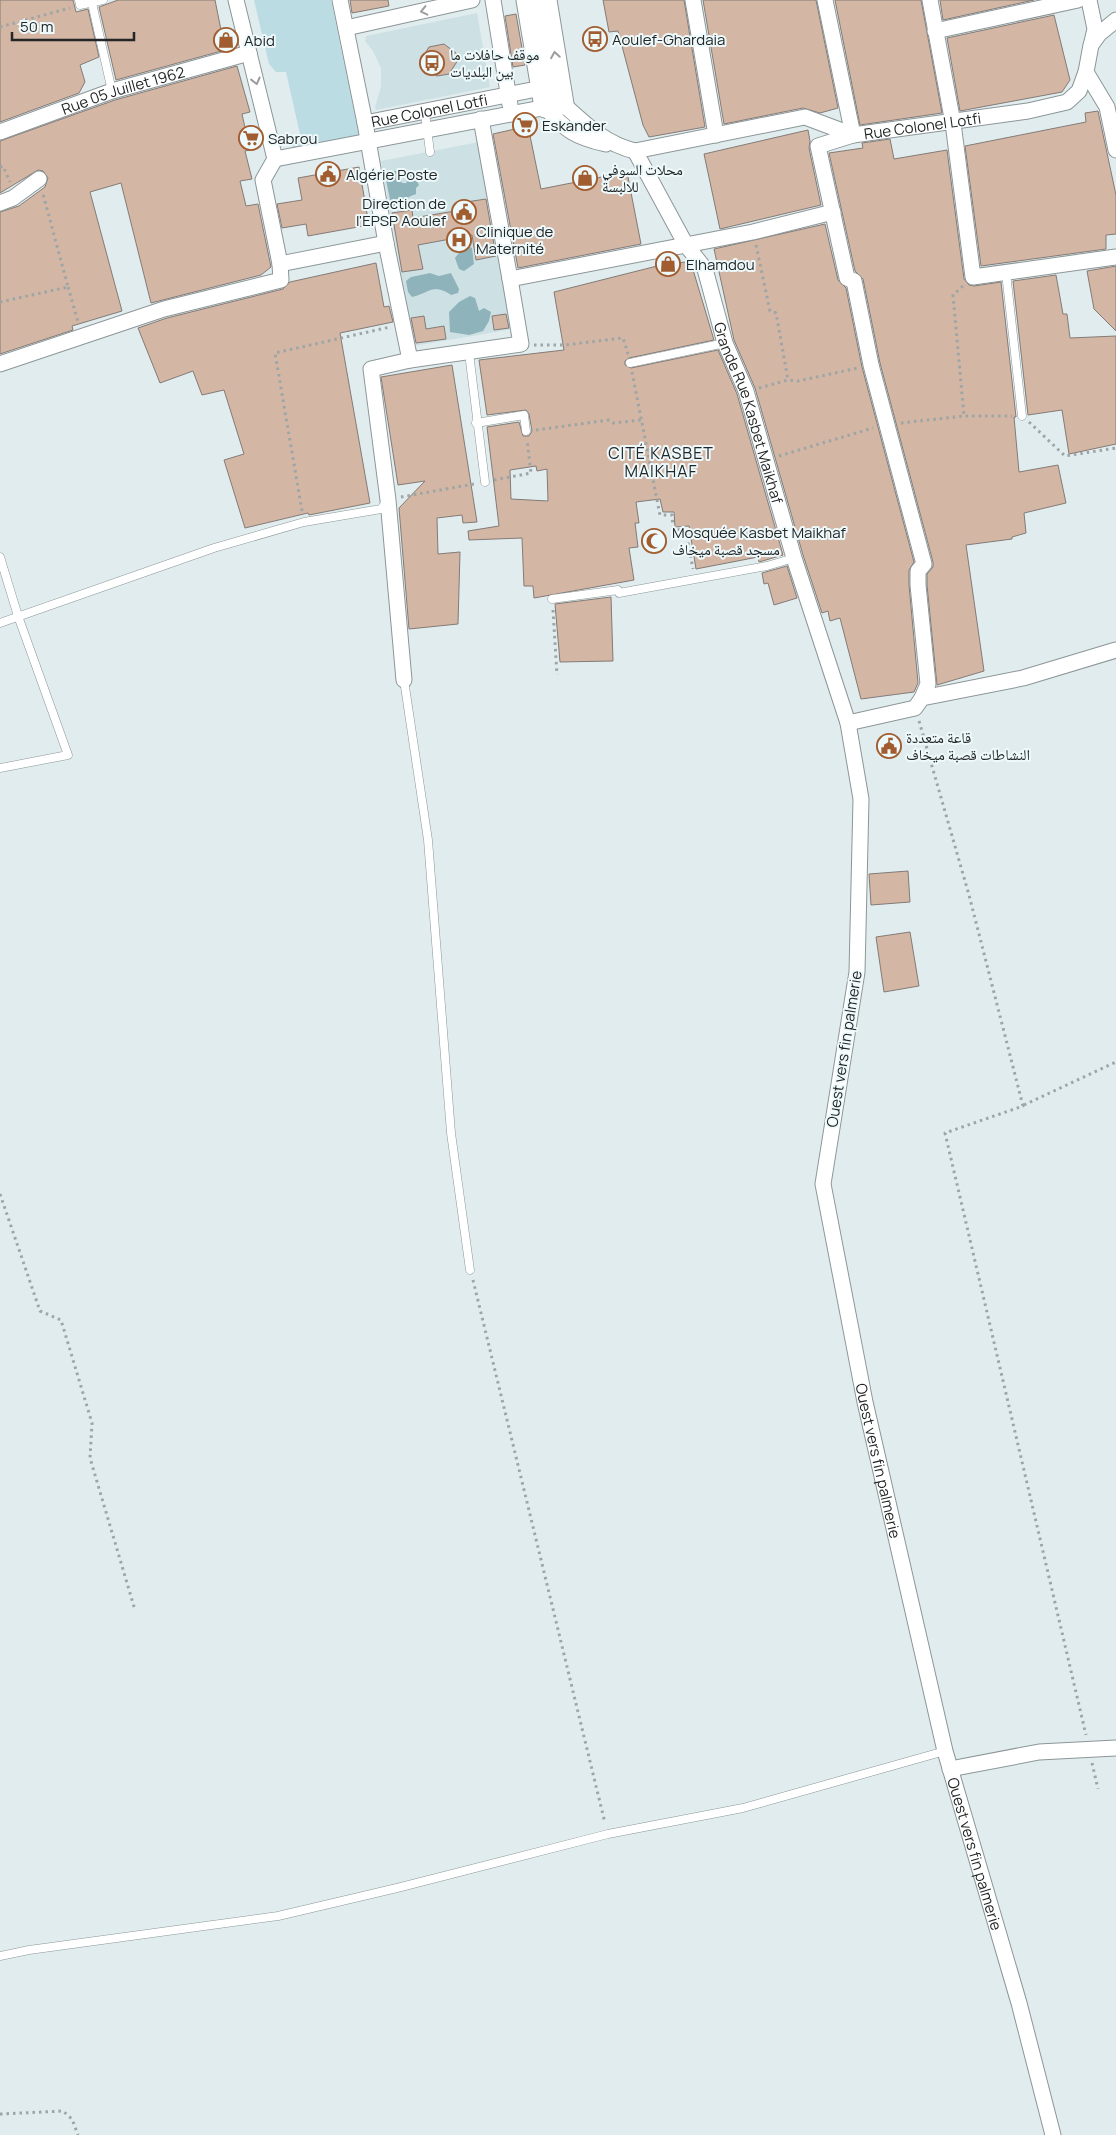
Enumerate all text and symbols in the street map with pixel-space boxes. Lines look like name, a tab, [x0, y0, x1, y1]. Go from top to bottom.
one-way arrow	[420, 5, 429, 16]
scale bar	[12, 10, 135, 42]
text: 50 m	[20, 16, 54, 37]
bus stop icon: Aoulef-Ghardaia	[582, 26, 608, 52]
shop icon: Abid	[213, 27, 239, 53]
place label: Aoulef-Ghardaia	[612, 29, 725, 50]
place label: Abid	[244, 30, 275, 51]
place label: موقف حافلات ما بين البلديات	[450, 44, 540, 82]
bus stop icon: موقف حافلات ما بين البلديات	[419, 50, 445, 76]
one-way arrow	[550, 51, 560, 60]
street label: Rue 05 Juillet 1962	[58, 61, 187, 119]
one-way arrow	[250, 77, 261, 86]
street label: Rue Colonel Lotfi	[369, 89, 489, 132]
street label: Rue Colonel Lotfi	[863, 107, 982, 144]
supermarket icon: Eskander	[512, 112, 538, 138]
place label: Eskander	[542, 115, 607, 136]
supermarket icon: Sabrou	[238, 125, 264, 151]
place label: Sabrou	[268, 128, 318, 149]
place label: محلات السوفي للالبسة	[602, 159, 683, 197]
public building icon: Algérie Poste	[315, 161, 341, 187]
place label: Algérie Poste	[346, 164, 438, 185]
shop icon: محلات السوفي للالبسة	[572, 165, 598, 191]
place label: Direction de l'EPSP Aoulef	[356, 193, 447, 231]
public building icon: Direction de l'EPSP Aoulef	[451, 199, 477, 225]
place label: Clinique de Maternité	[476, 221, 554, 259]
hospital icon: Clinique de Maternité	[446, 227, 472, 253]
shop icon: Elhamdou	[655, 251, 681, 277]
place label: Elhamdou	[686, 254, 755, 275]
street label: Grande Rue Kasbet Maikhaf	[709, 320, 788, 506]
district label: CITÉ KASBET MAIKHAF	[608, 442, 714, 482]
place label: Mosquée Kasbet Maikhaf مسجد قصبة ميخاف	[672, 522, 847, 560]
mosque icon: Mosquée Kasbet Maikhaf مسجد قصبة ميخاف	[641, 528, 667, 554]
place label: قاعة متعددة النشاطات قصبة ميخاف	[906, 727, 1030, 765]
public building icon: قاعة متعددة النشاطات قصبة ميخاف	[876, 733, 902, 759]
street label: Ouest vers fin palmerie	[821, 969, 867, 1129]
street label: Ouest vers fin palmerie	[851, 1381, 906, 1540]
street label: Ouest vers fin palmerie	[943, 1775, 1008, 1933]

